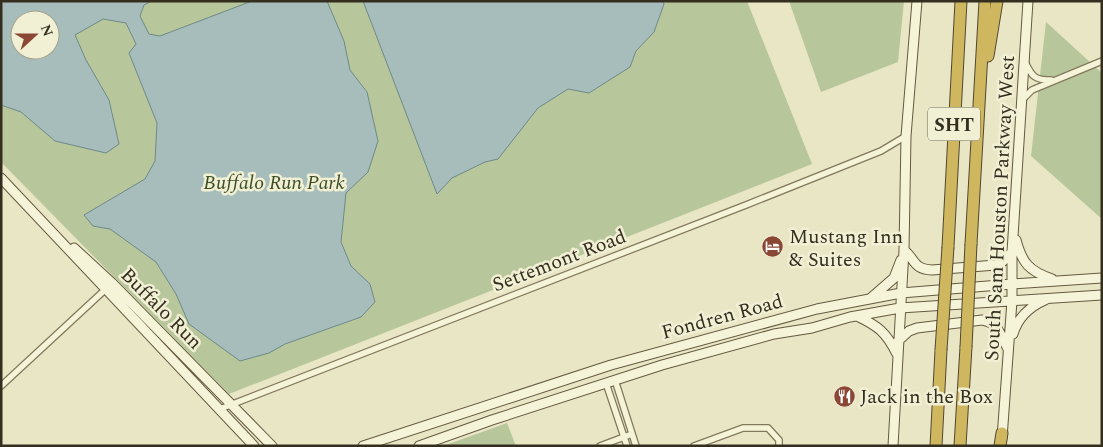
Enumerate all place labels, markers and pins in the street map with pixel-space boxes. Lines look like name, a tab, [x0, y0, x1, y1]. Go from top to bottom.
place label: Mustang Inn & Suites	[789, 222, 903, 275]
hotel icon: Mustang Inn & Suites	[761, 235, 785, 259]
place label: Jack in the Box	[860, 382, 993, 412]
restaurant icon: Jack in the Box	[832, 384, 856, 408]

